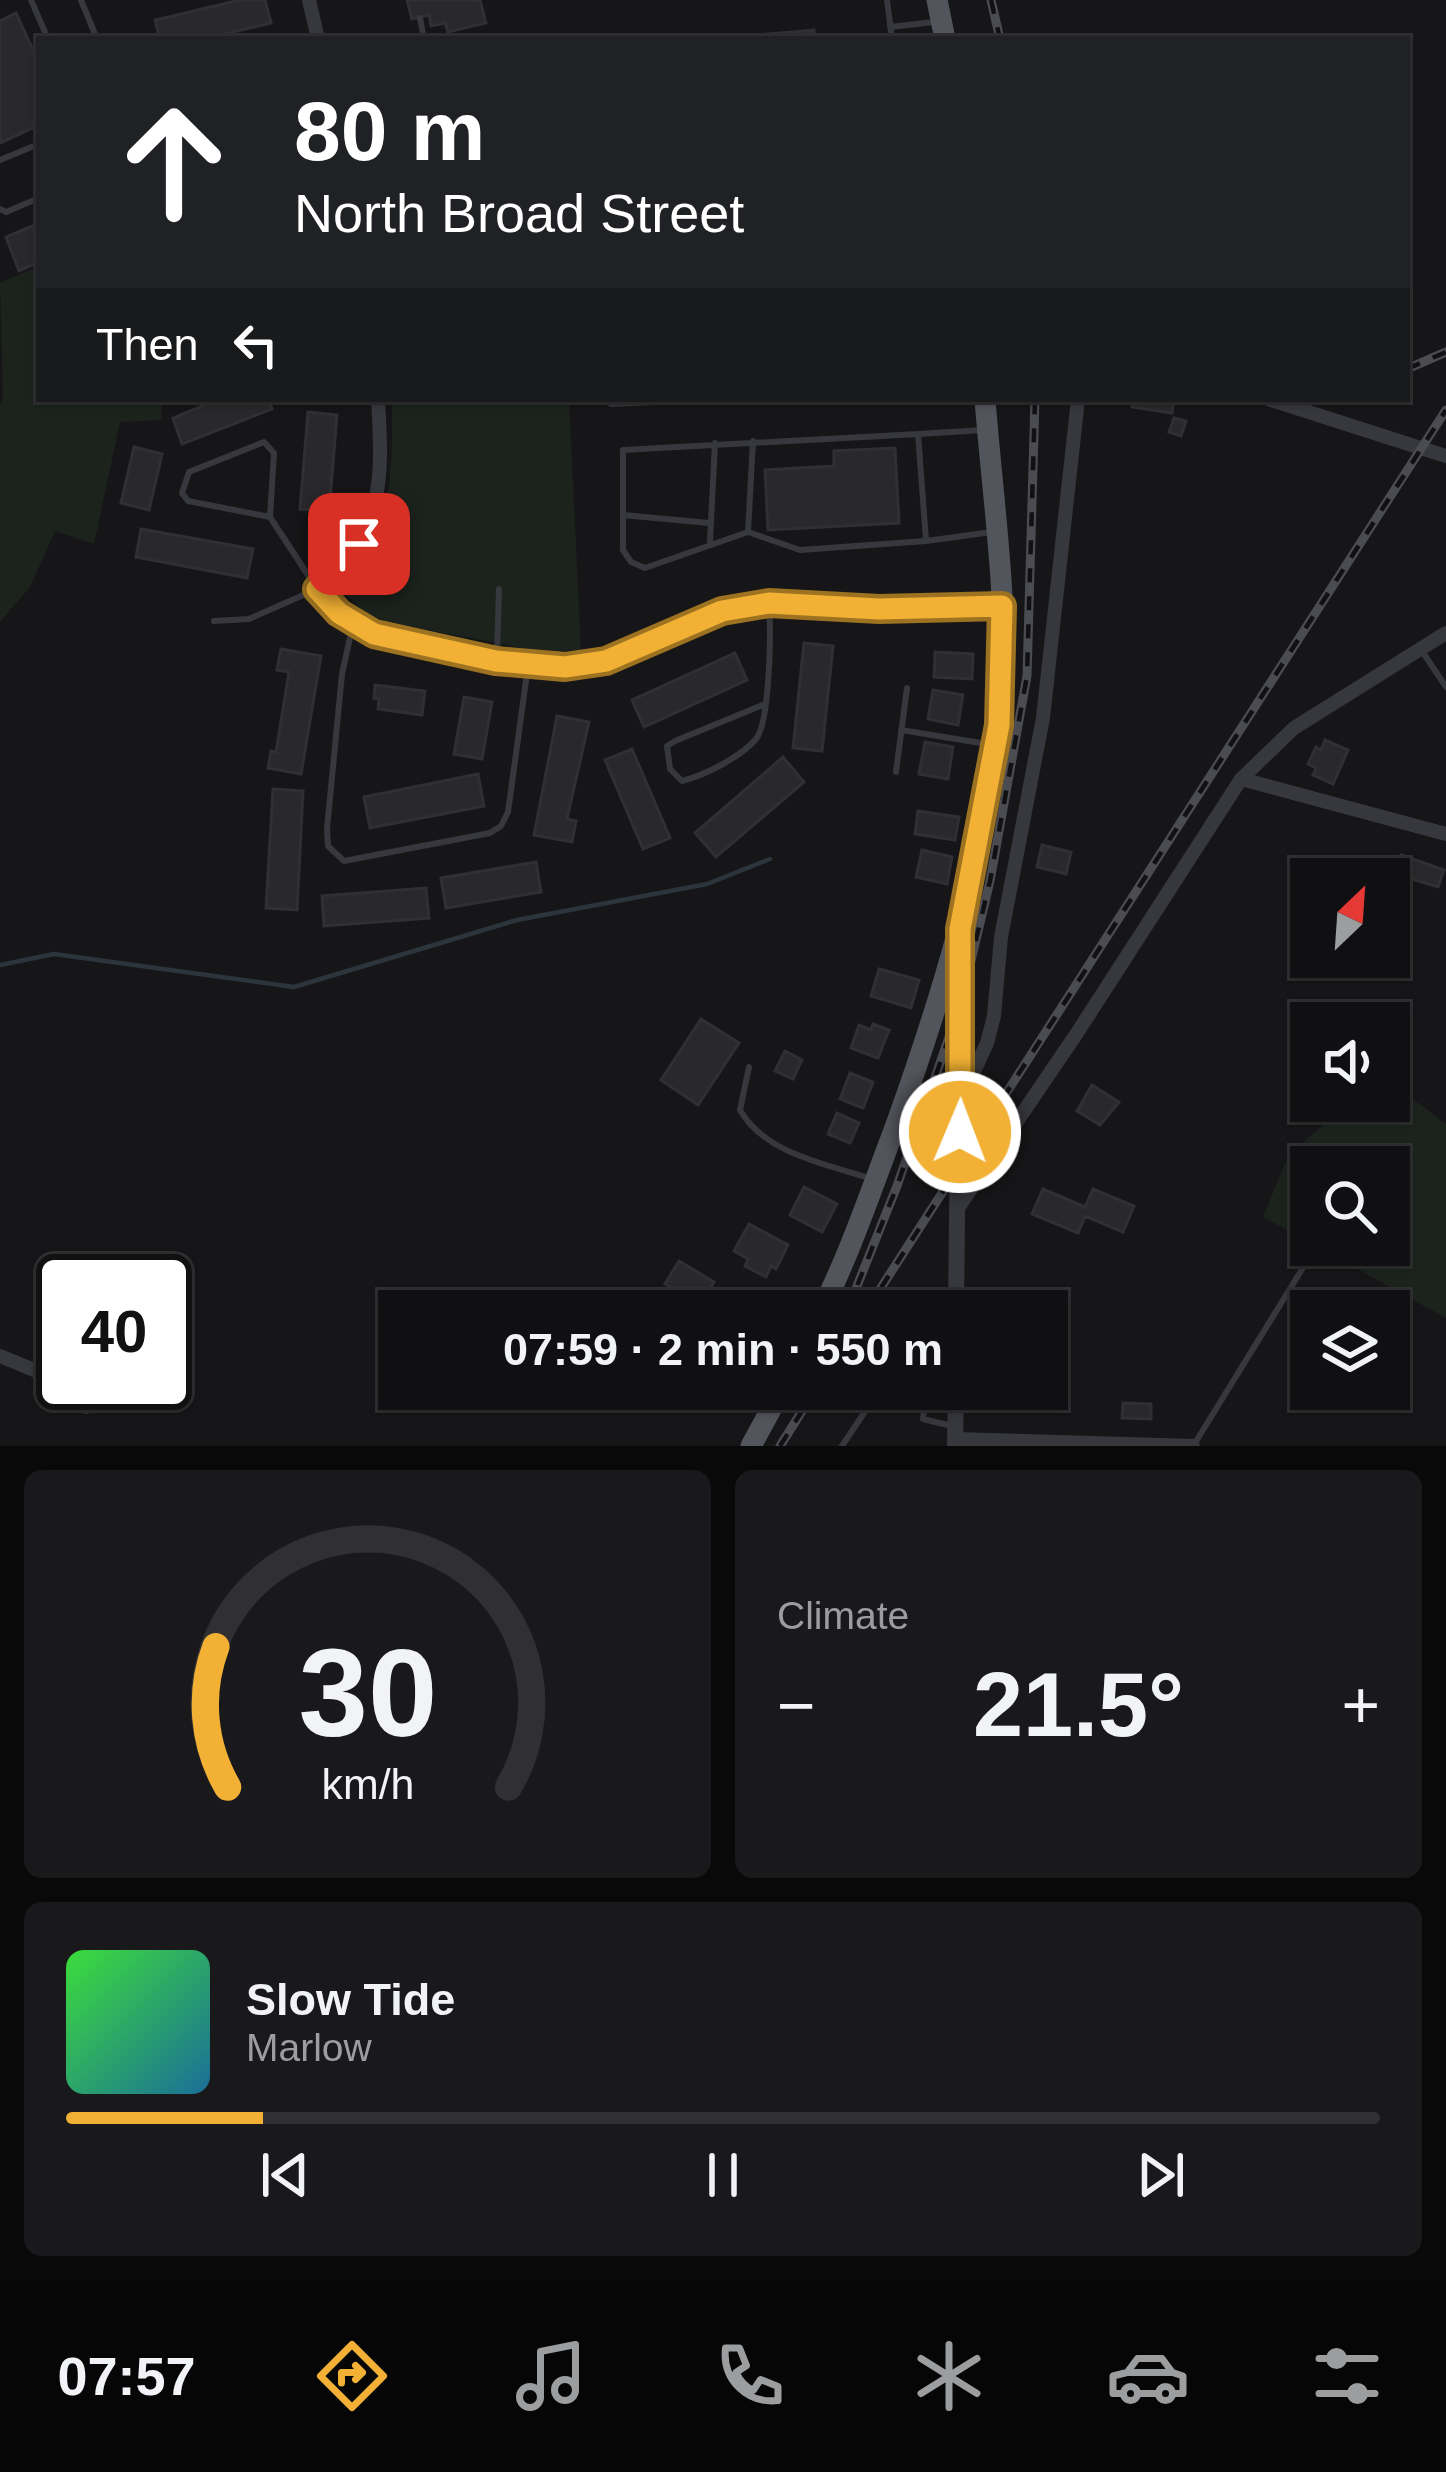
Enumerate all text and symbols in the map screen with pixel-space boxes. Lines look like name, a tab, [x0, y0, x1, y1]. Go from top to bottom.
icon: ahead	[96, 84, 252, 240]
text: 80 m	[294, 84, 485, 178]
text: North Broad Street	[294, 183, 744, 243]
icon: left	[223, 312, 289, 378]
text: Then	[96, 319, 199, 370]
pin	[308, 493, 410, 595]
icon: arrive	[326, 511, 392, 577]
north arrow	[1290, 858, 1410, 978]
map controls	[1290, 858, 1410, 1410]
button: sound	[1290, 1002, 1410, 1122]
position arrow	[897, 1069, 1023, 1195]
button: search	[1290, 1146, 1410, 1266]
speed limit sign: 40	[36, 1254, 192, 1410]
button: layers	[1290, 1290, 1410, 1410]
text: 07:59 · 2 min · 550 m	[503, 1324, 943, 1375]
text: Climate	[777, 1594, 909, 1637]
text: 30	[298, 1623, 437, 1762]
text: 21.5°	[973, 1655, 1184, 1755]
text: −	[777, 1668, 816, 1742]
text: +	[1341, 1668, 1380, 1742]
text: km/h	[321, 1760, 414, 1808]
text: Slow Tide	[246, 1974, 455, 2025]
text: Marlow	[246, 2026, 372, 2069]
icon: previous	[252, 2142, 318, 2208]
icon: pause	[690, 2142, 756, 2208]
icon: next	[1128, 2142, 1194, 2208]
icon: directions	[310, 2334, 394, 2418]
icon: music	[509, 2334, 593, 2418]
icon: phone	[708, 2334, 792, 2418]
icon: climate	[907, 2334, 991, 2418]
icon: car	[1106, 2334, 1190, 2418]
icon: filters	[1305, 2334, 1389, 2418]
text: 07:57	[57, 2346, 196, 2406]

